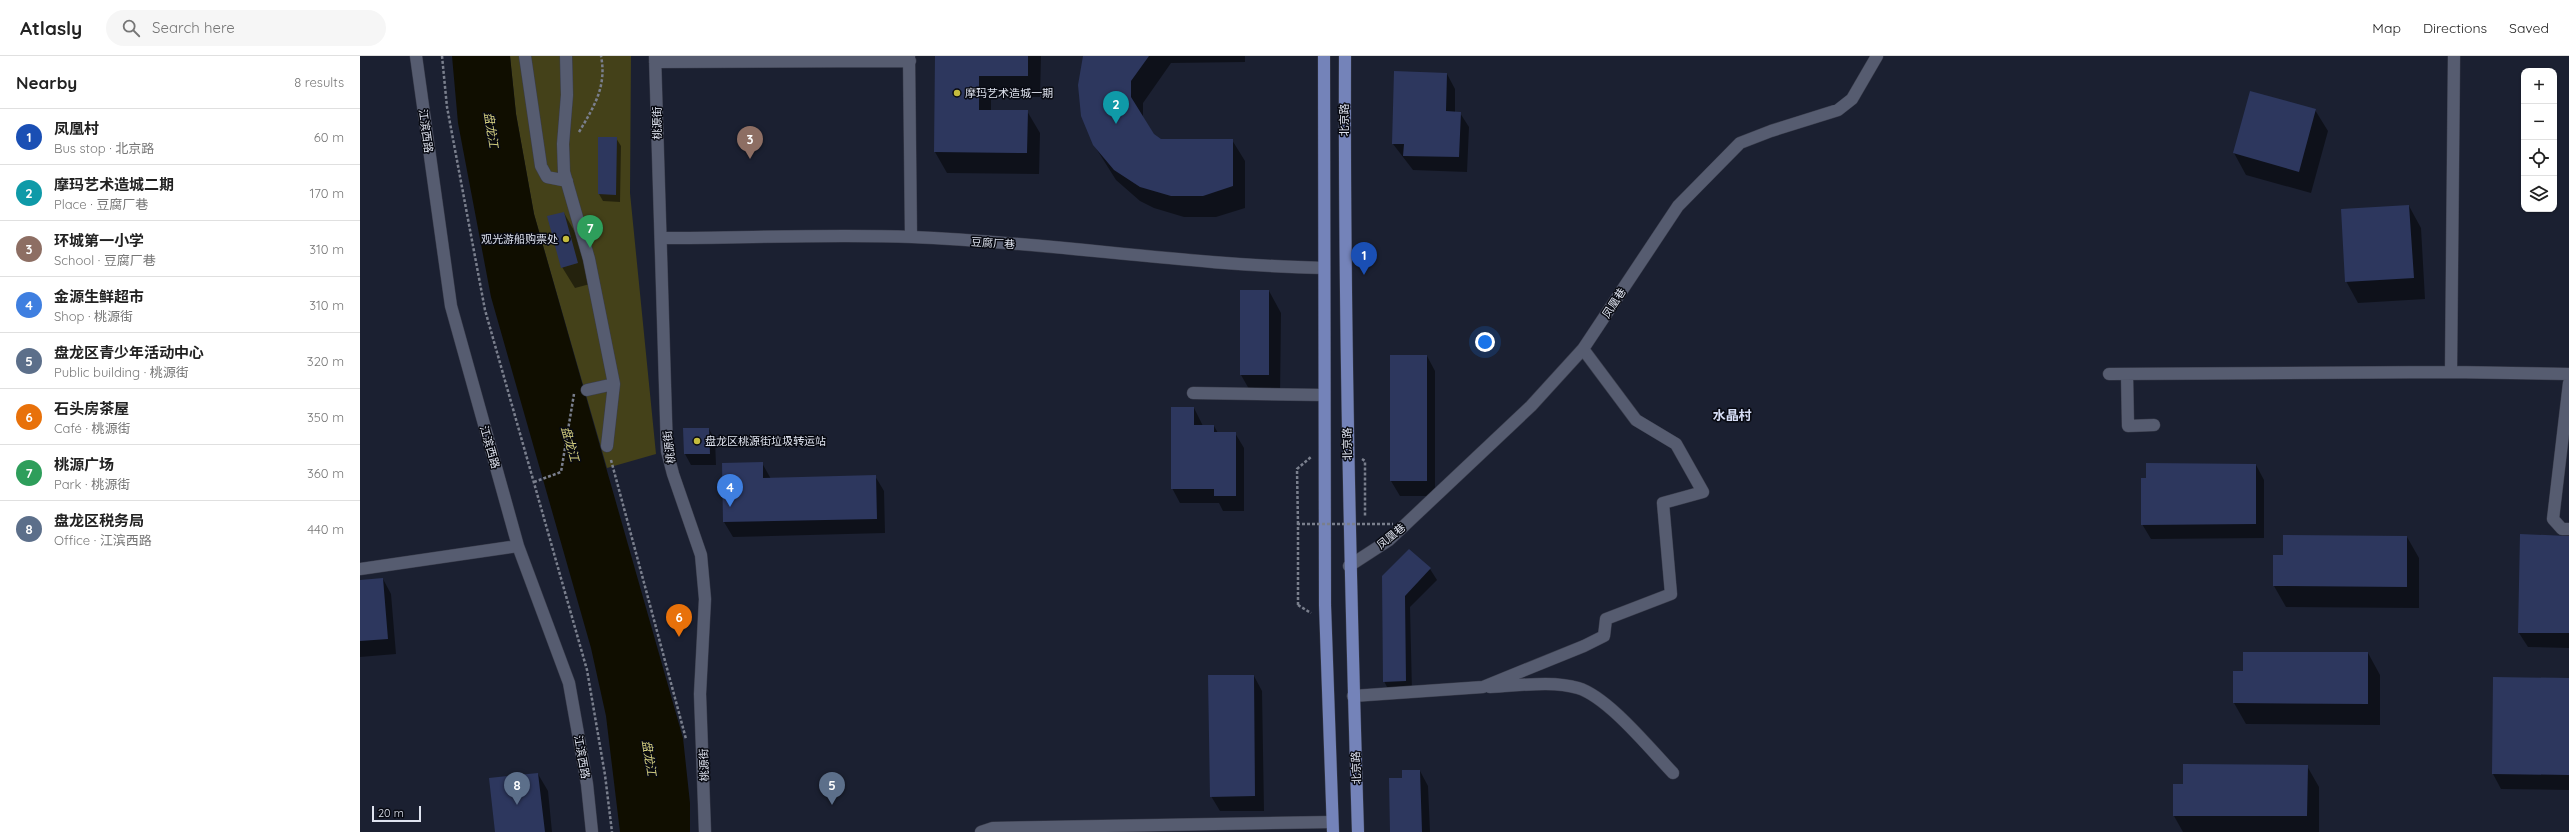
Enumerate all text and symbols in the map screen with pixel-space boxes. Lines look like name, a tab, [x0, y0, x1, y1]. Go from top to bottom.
search box	[106, 10, 386, 46]
text: Atlasly	[20, 16, 82, 40]
icon: search	[120, 17, 142, 39]
text: Search here	[152, 18, 235, 37]
text: Map	[2372, 19, 2401, 37]
text: Directions	[2423, 19, 2487, 37]
text: Saved	[2509, 19, 2549, 37]
map controls	[2521, 68, 2557, 212]
button: +	[2521, 68, 2557, 104]
text: Nearby	[16, 72, 77, 93]
text: 8 results	[294, 74, 344, 90]
place label: 摩玛艺术造城一期	[965, 86, 1053, 100]
marker: 摩玛艺术造城一期	[952, 88, 962, 98]
pin: 2	[1103, 91, 1129, 124]
street label: 北京路	[1337, 104, 1351, 137]
button: −	[2521, 104, 2557, 140]
street label: 桃源街	[650, 106, 664, 140]
street label: 江滨西路	[416, 108, 436, 154]
water label: 盘龙江	[481, 111, 502, 151]
text: 凤凰村	[54, 119, 99, 138]
pin: 3	[737, 126, 763, 159]
text: 1	[26, 129, 32, 145]
text: 60 m	[314, 129, 344, 145]
text: Bus stop · 北京路	[54, 140, 154, 156]
button: locate	[2521, 140, 2557, 176]
text: 摩玛艺术造城二期	[54, 175, 174, 194]
button: layers	[2521, 176, 2557, 212]
text: 2	[25, 185, 33, 201]
text: 170 m	[309, 185, 344, 201]
text: Place · 豆腐厂巷	[54, 196, 148, 212]
pin: 7	[577, 215, 603, 248]
text: 环城第一小学	[54, 231, 144, 250]
place label: 观光游船购票处	[481, 232, 558, 246]
marker: 观光游船购票处	[561, 234, 571, 244]
street label: 豆腐厂巷	[971, 234, 1015, 252]
text: 3	[26, 241, 32, 257]
text: 310 m	[309, 241, 344, 257]
pin: 1	[1351, 242, 1377, 275]
text: School · 豆腐厂巷	[54, 252, 156, 268]
street label: 凤凰巷	[1599, 285, 1629, 321]
text: 金源生鲜超市	[54, 287, 144, 306]
text: 4	[25, 297, 33, 313]
text: 310 m	[309, 297, 344, 313]
text: Shop · 桃源街	[54, 308, 133, 324]
your location	[1475, 332, 1495, 352]
text: 盘龙区青少年活动中心	[54, 343, 204, 362]
text: 5	[25, 353, 33, 369]
text: 320 m	[307, 353, 344, 369]
text: Public building · 桃源街	[54, 364, 189, 380]
text: 石头房茶屋	[54, 399, 129, 418]
district label: 水晶村	[1712, 407, 1752, 423]
text: 6	[25, 409, 33, 425]
text: 350 m	[307, 409, 344, 425]
text: Café · 桃源街	[54, 420, 131, 436]
street label: 江滨西路	[477, 424, 503, 470]
water label: 盘龙江	[558, 424, 583, 465]
street label: 北京路	[1340, 427, 1354, 461]
street label: 桃源街	[660, 430, 678, 464]
place label: 盘龙区桃源街垃圾转运站	[705, 434, 826, 448]
marker: 盘龙区桃源街垃圾转运站	[692, 436, 702, 446]
text: 桃源广场	[54, 455, 114, 474]
text: 7	[25, 465, 33, 481]
text: 360 m	[307, 465, 344, 481]
pin: 4	[717, 474, 743, 507]
text: Park · 桃源街	[54, 476, 130, 492]
text: 盘龙区税务局	[54, 511, 144, 530]
street label: 凤凰巷	[1374, 520, 1408, 552]
text: 8	[25, 521, 33, 537]
text: 440 m	[307, 521, 344, 537]
text: Office · 江滨西路	[54, 532, 152, 548]
pin: 6	[666, 604, 692, 637]
street label: 江滨西路	[571, 734, 593, 780]
water label: 盘龙江	[639, 739, 660, 779]
street label: 桃源街	[696, 748, 712, 782]
street label: 北京路	[1348, 751, 1364, 785]
pin: 8	[504, 772, 530, 805]
pin: 5	[819, 772, 845, 805]
scale bar	[372, 804, 421, 823]
text: 20 m	[378, 806, 404, 820]

